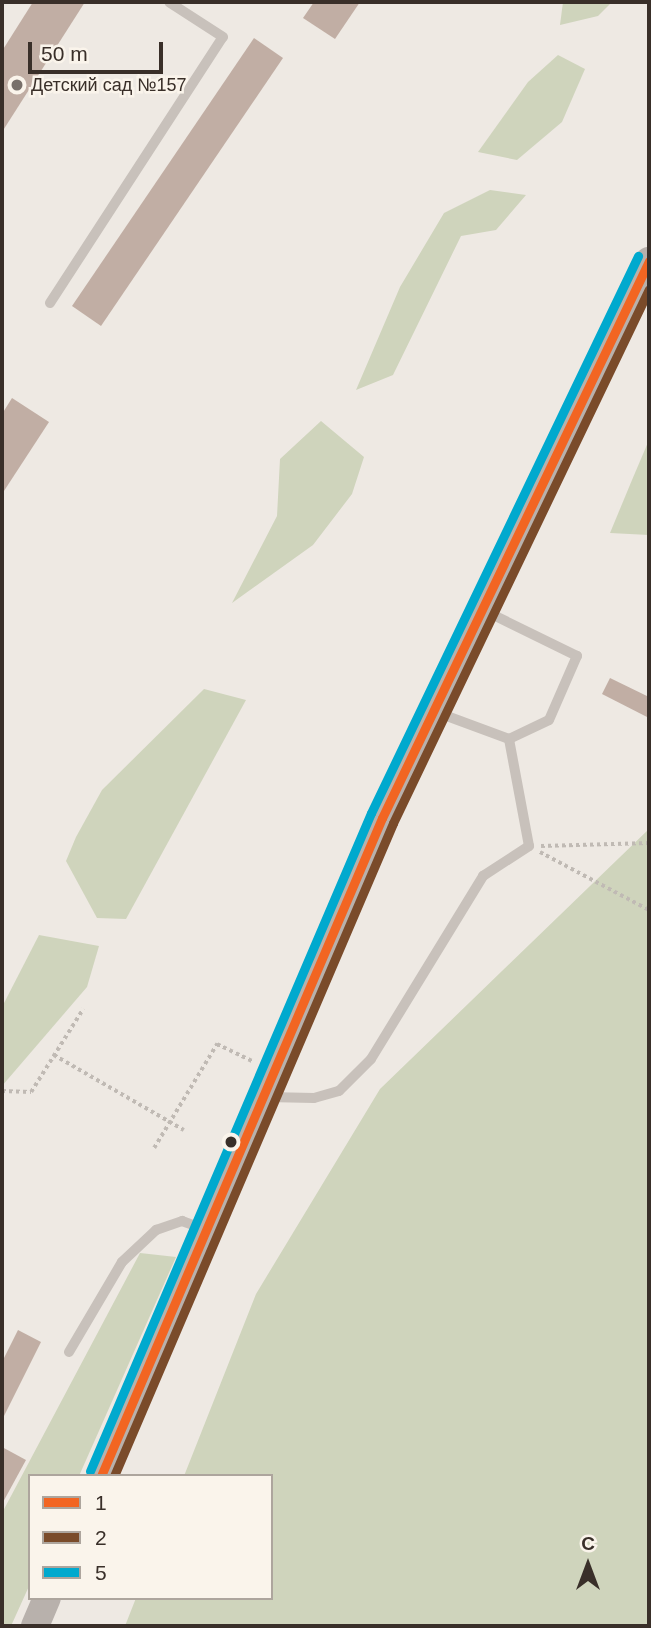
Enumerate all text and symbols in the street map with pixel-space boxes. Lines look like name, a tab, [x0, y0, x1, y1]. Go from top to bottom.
scale bar	[32, 28, 166, 72]
text: 50 m	[41, 42, 88, 65]
place label: Детский сад №157	[31, 74, 186, 96]
marker: Детский сад №157	[9, 77, 25, 93]
unlabelled marker	[224, 1135, 238, 1149]
legend	[28, 1474, 273, 1600]
text: 1	[95, 1491, 107, 1514]
text: 2	[95, 1526, 107, 1549]
north arrow	[553, 1530, 623, 1600]
text: С	[581, 1533, 595, 1554]
text: 5	[95, 1561, 107, 1584]

